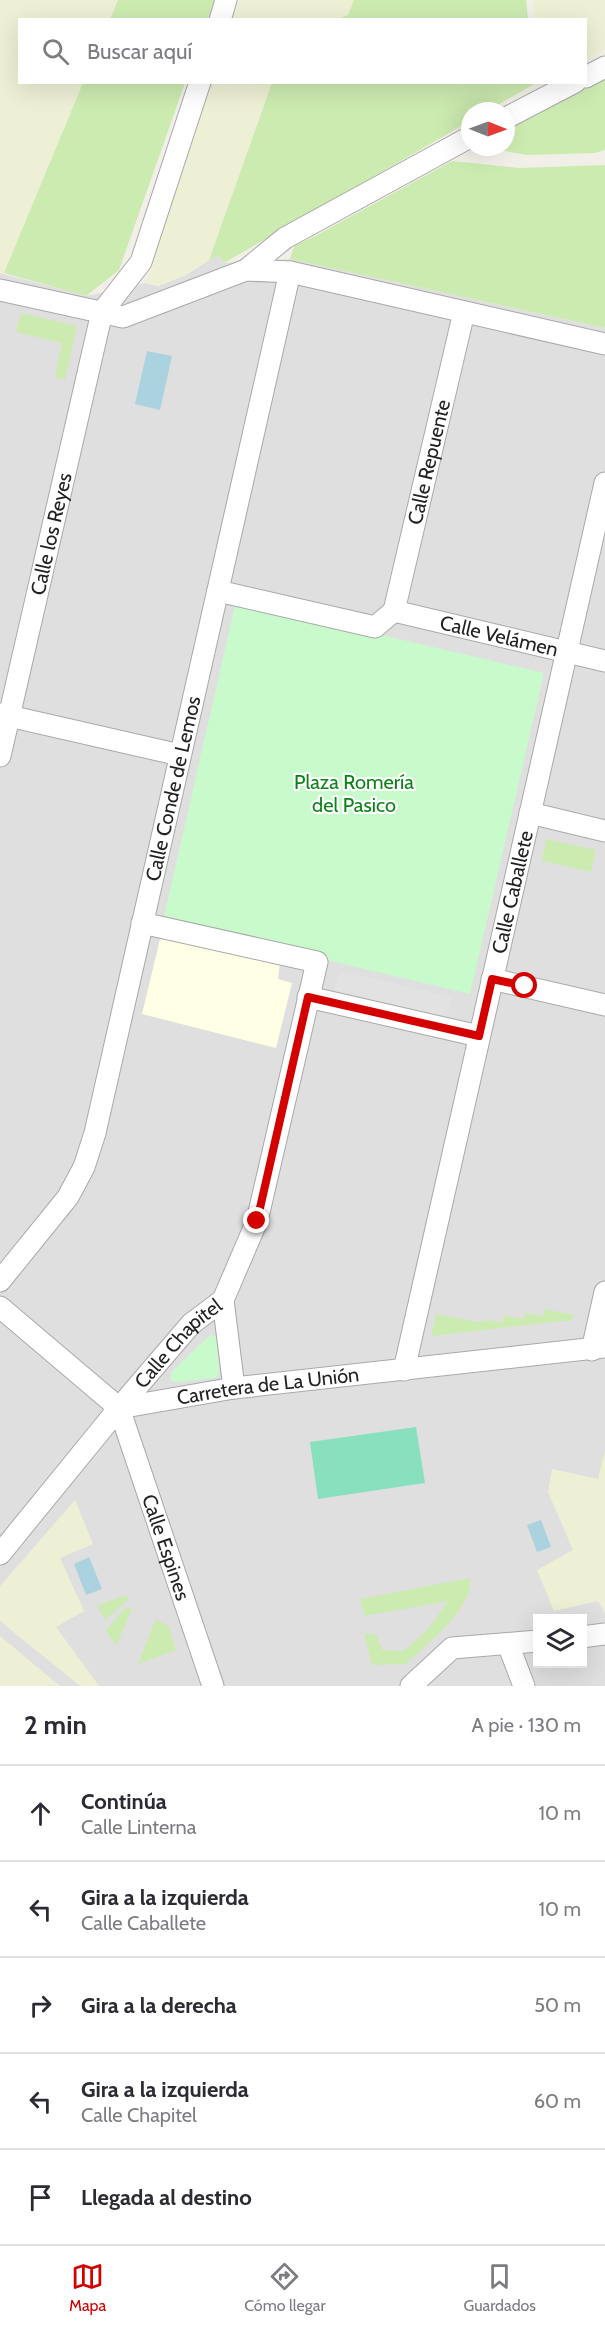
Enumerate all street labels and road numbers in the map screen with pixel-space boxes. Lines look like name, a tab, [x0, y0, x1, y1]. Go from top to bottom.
street label: Calle Repuente	[403, 397, 455, 527]
street label: Calle los Reyes	[25, 470, 77, 597]
street label: Calle Velámen	[438, 610, 561, 661]
street label: Calle Conde de Lemos	[140, 694, 206, 883]
street label: Calle Caballete	[487, 828, 538, 956]
street label: Calle Chapitel	[129, 1293, 227, 1393]
street label: Carretera de La Unión	[175, 1362, 360, 1410]
street label: Calle Espines	[137, 1491, 195, 1603]

